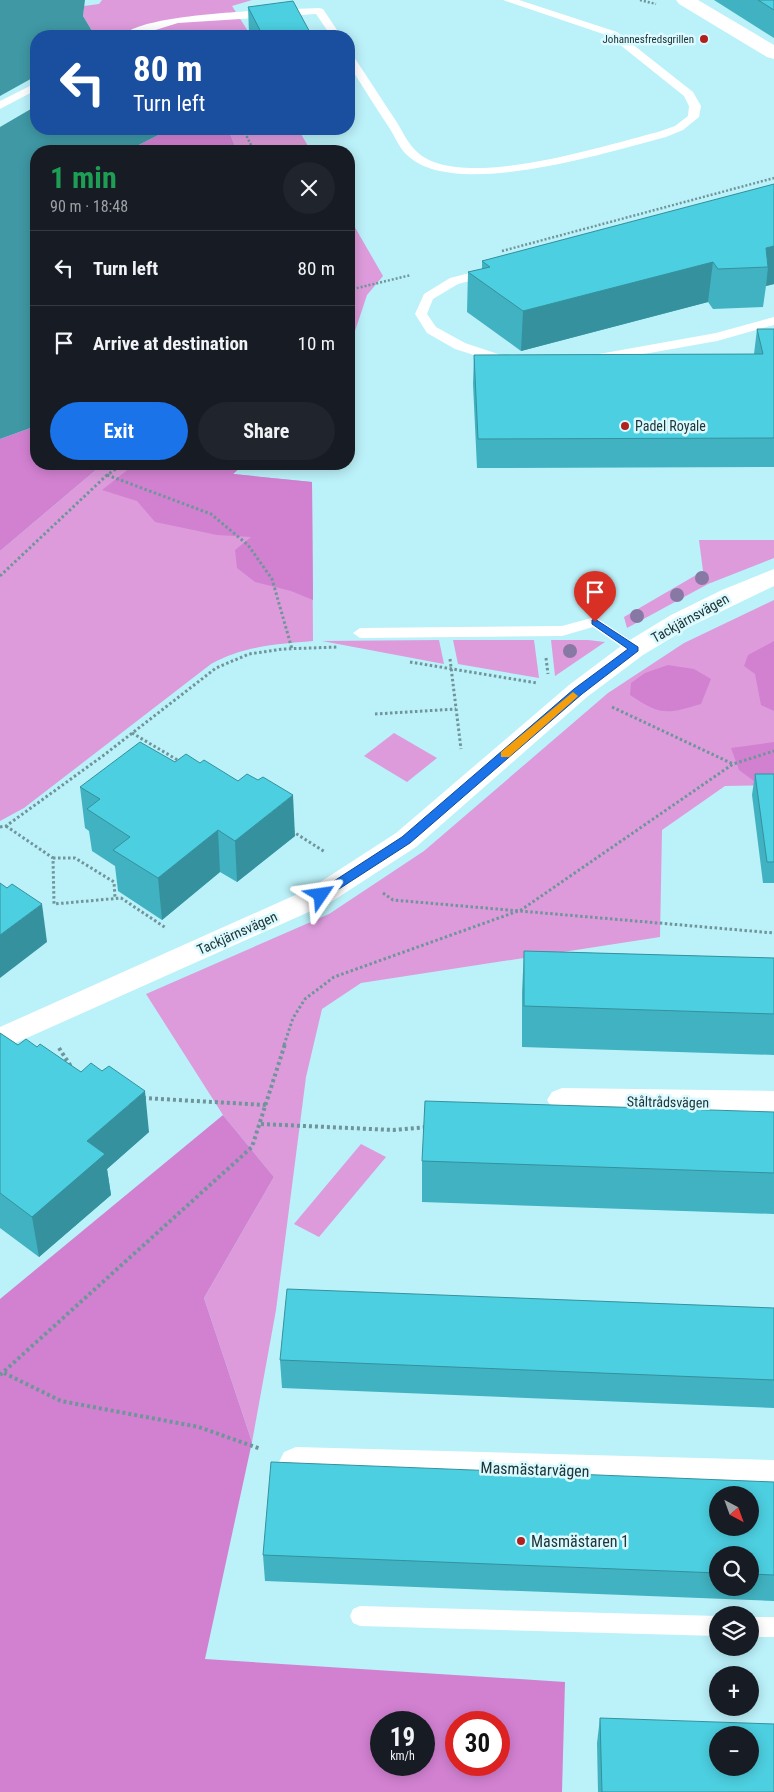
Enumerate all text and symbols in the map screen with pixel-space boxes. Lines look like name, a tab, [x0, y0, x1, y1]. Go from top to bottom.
place label: Johannesfredsgrillen	[603, 33, 694, 46]
marker: Johannesfredsgrillen	[698, 33, 710, 45]
text: 80 m	[133, 49, 202, 90]
icon: left	[50, 50, 115, 115]
text: Turn left	[133, 91, 205, 116]
text: 1 min	[50, 160, 117, 195]
button: close	[283, 162, 335, 214]
text: 90 m · 18:48	[50, 197, 128, 216]
icon: left	[50, 254, 78, 282]
text: Turn left	[93, 257, 158, 280]
text: 80 m	[298, 257, 335, 280]
icon: arrive	[50, 329, 78, 357]
text: Arrive at destination	[93, 332, 248, 355]
text: 10 m	[298, 332, 335, 355]
button: Exit	[50, 402, 188, 460]
button: Share	[198, 402, 335, 460]
place label: Padel Royale	[635, 418, 706, 434]
marker: Padel Royale	[619, 420, 631, 432]
pin	[574, 571, 616, 622]
icon: arrive	[581, 578, 609, 606]
street label: Tackjärnsvägen	[648, 590, 732, 646]
position arrow	[294, 868, 346, 920]
street label: Tackjärnsvägen	[194, 908, 280, 958]
street label: Ståltrådsvägen	[627, 1093, 709, 1111]
street label: Masmästarvägen	[480, 1458, 590, 1481]
north arrow	[709, 1486, 759, 1536]
map controls	[709, 1486, 759, 1776]
place label: Masmästaren 1	[531, 1532, 629, 1551]
marker: Masmästaren 1	[515, 1535, 527, 1547]
button: search	[709, 1546, 759, 1596]
button: layers	[709, 1606, 759, 1656]
button: +	[709, 1666, 759, 1716]
speed limit sign: 30	[445, 1711, 510, 1776]
text: 19	[390, 1723, 415, 1752]
button: −	[709, 1726, 759, 1776]
text: km/h	[390, 1749, 415, 1763]

